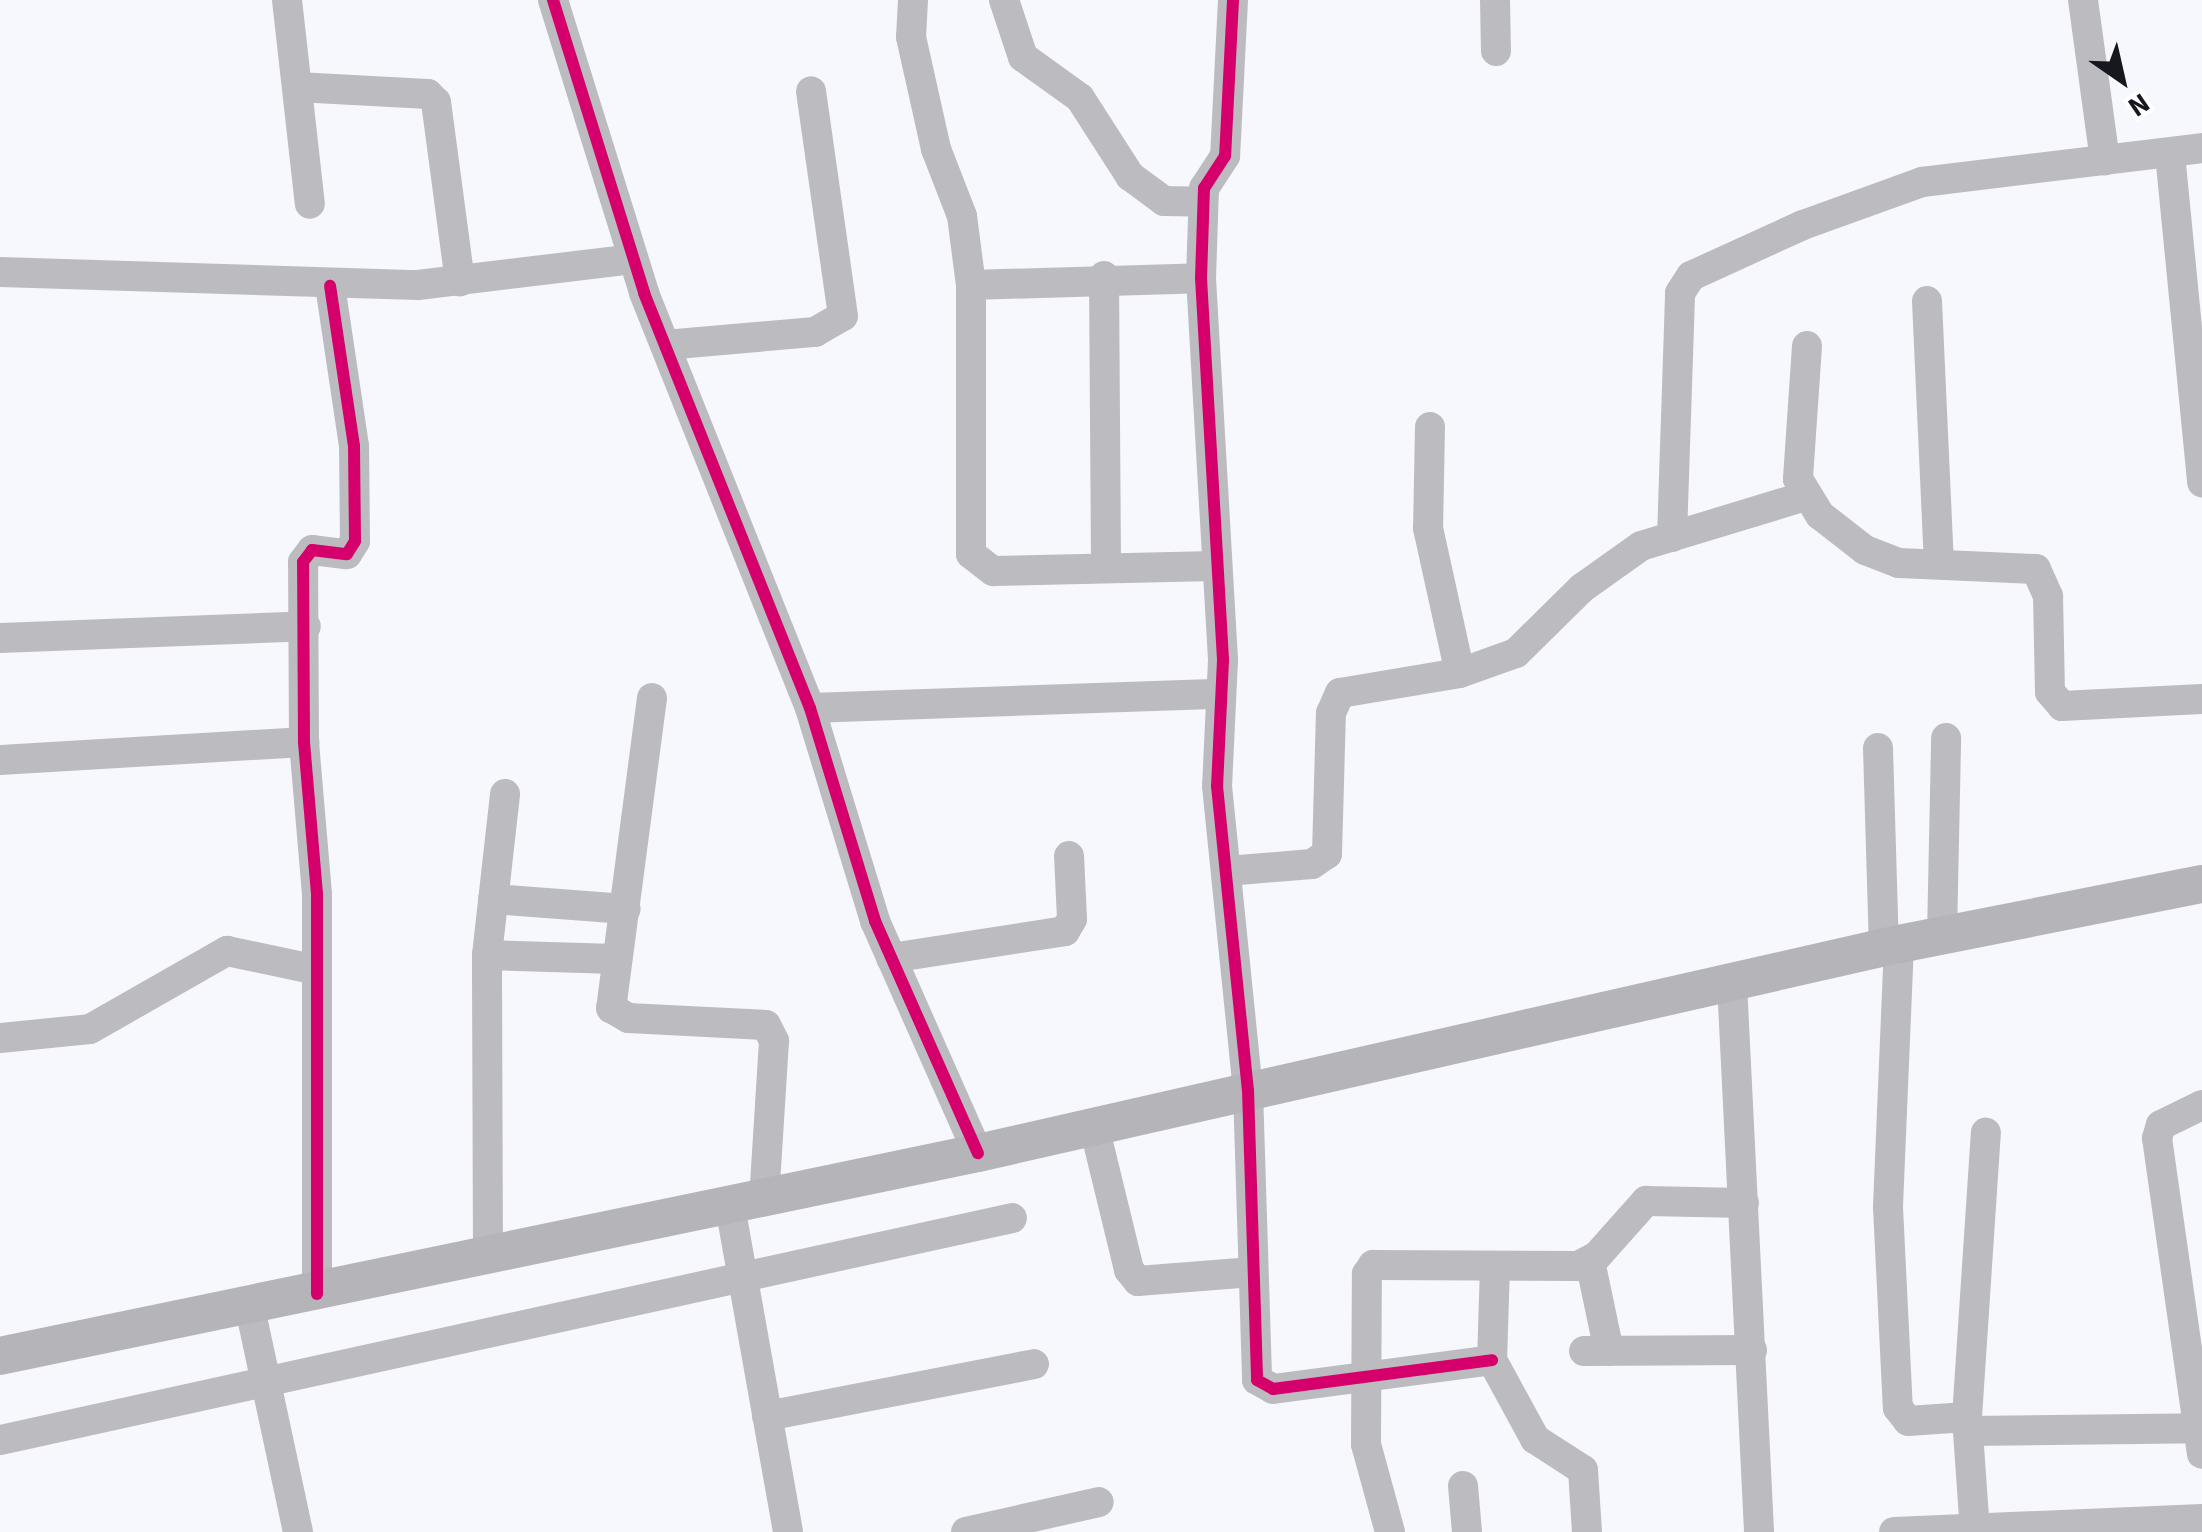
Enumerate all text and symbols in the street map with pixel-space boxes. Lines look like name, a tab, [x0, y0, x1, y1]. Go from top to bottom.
north arrow	[2072, 30, 2172, 130]
text: N	[2120, 83, 2158, 127]

